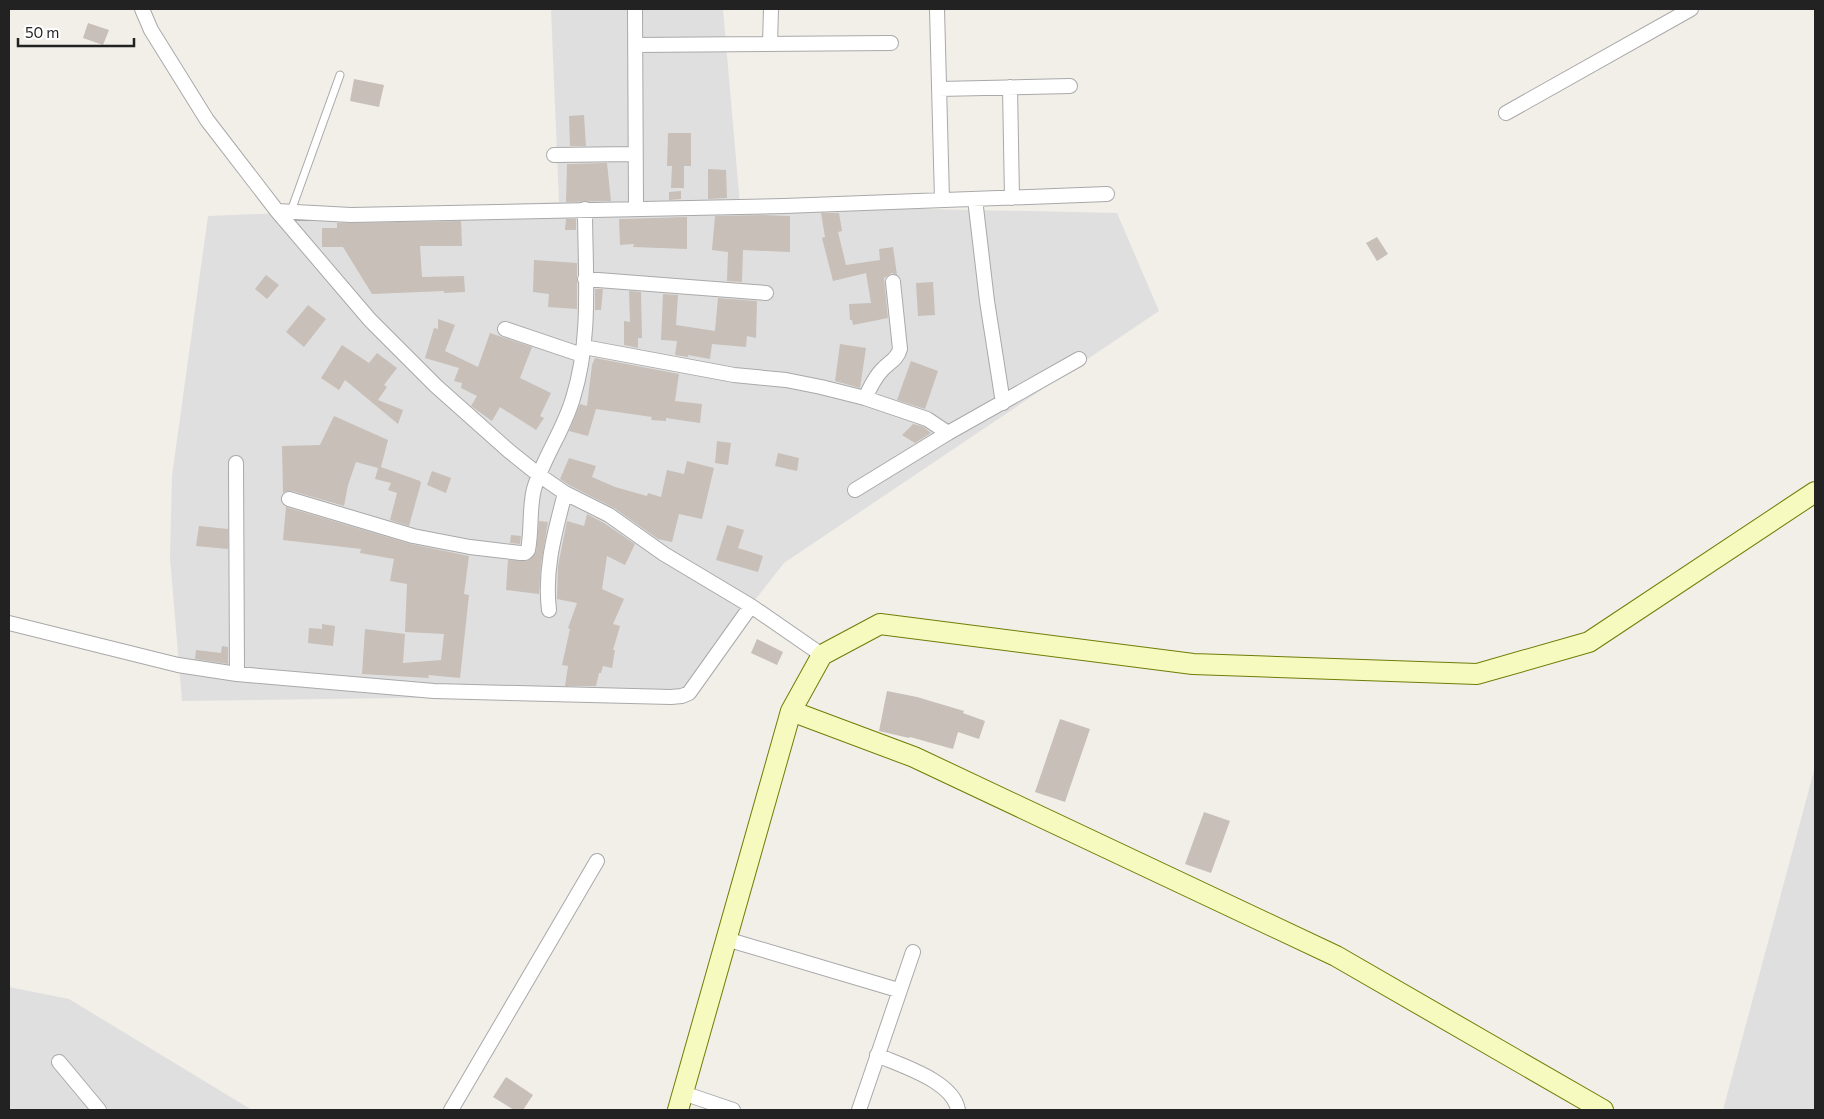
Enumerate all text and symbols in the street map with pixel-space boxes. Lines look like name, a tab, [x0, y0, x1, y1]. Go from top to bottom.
scale bar	[18, 15, 134, 47]
text: 50 m	[25, 23, 59, 41]

